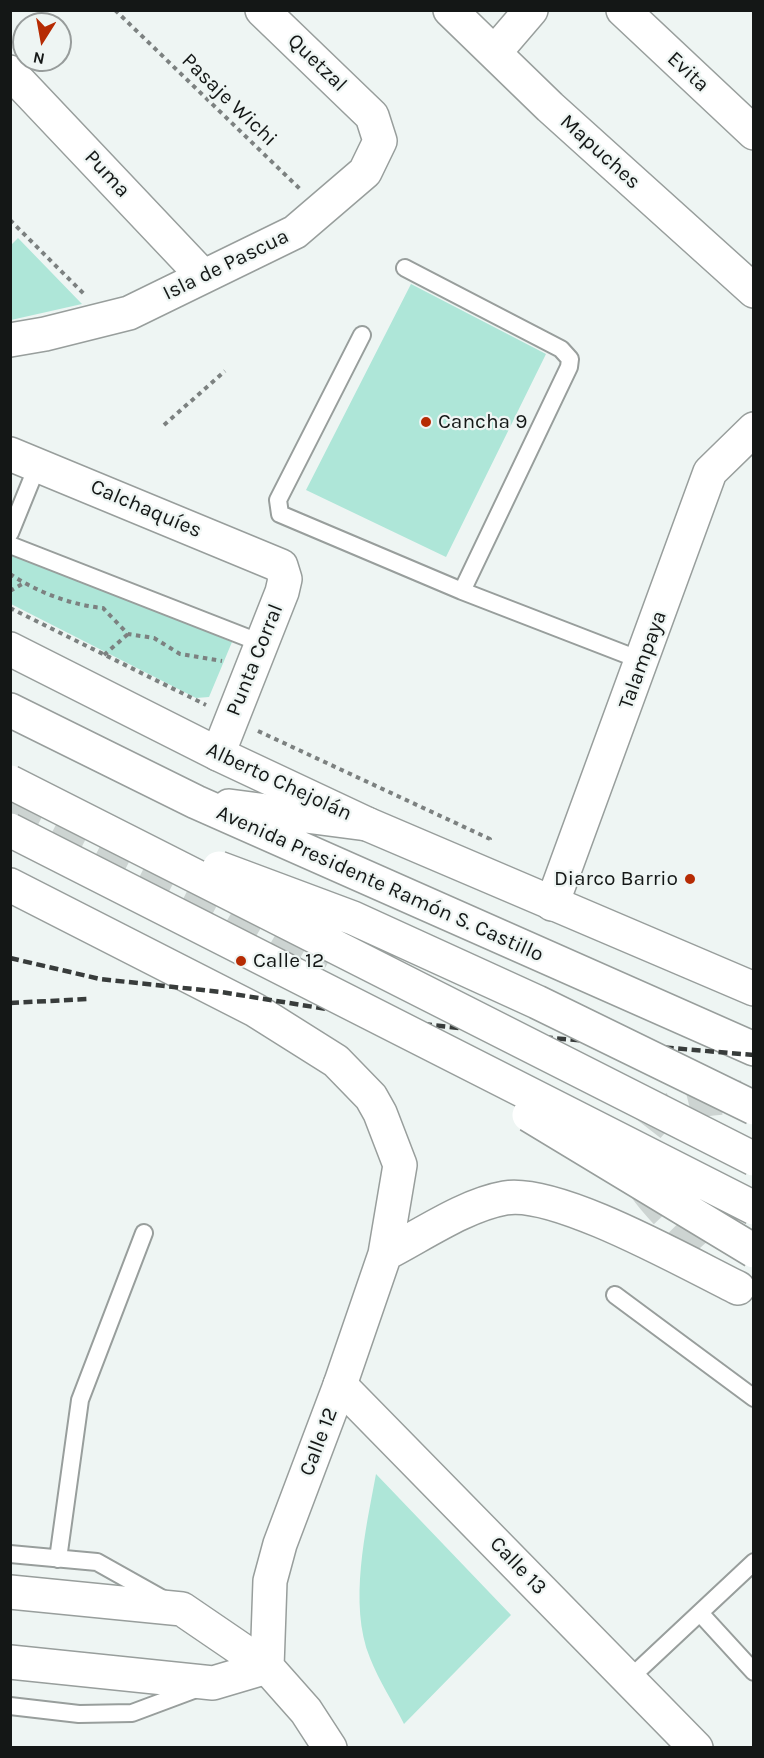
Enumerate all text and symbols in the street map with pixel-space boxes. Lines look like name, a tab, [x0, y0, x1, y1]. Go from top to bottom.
north arrow	[12, 12, 72, 72]
street label: Quetzal	[282, 29, 352, 97]
street label: Evita	[662, 46, 714, 98]
text: N	[31, 48, 46, 69]
street label: Pasaje Wichi	[176, 48, 282, 152]
street label: Mapuches	[555, 109, 645, 195]
street label: Puma	[79, 145, 135, 203]
street label: Isla de Pascua	[159, 224, 293, 306]
place label: Cancha 9	[438, 409, 527, 435]
marker: Cancha 9	[419, 415, 433, 429]
street label: Calchaquíes	[87, 474, 205, 544]
street label: Punta Corral	[221, 600, 289, 720]
street label: Talampaya	[614, 608, 672, 712]
street label: Alberto Chejolán	[202, 737, 356, 827]
street label: Avenida Presidente Ramón S. Castillo	[213, 800, 547, 968]
place label: Diarco Barrio	[554, 866, 678, 892]
marker: Diarco Barrio	[683, 872, 697, 886]
place label: Calle 12	[253, 948, 324, 974]
marker: Calle 12	[234, 954, 248, 968]
street label: Calle 12	[295, 1404, 343, 1480]
street label: Calle 13	[484, 1532, 552, 1600]

